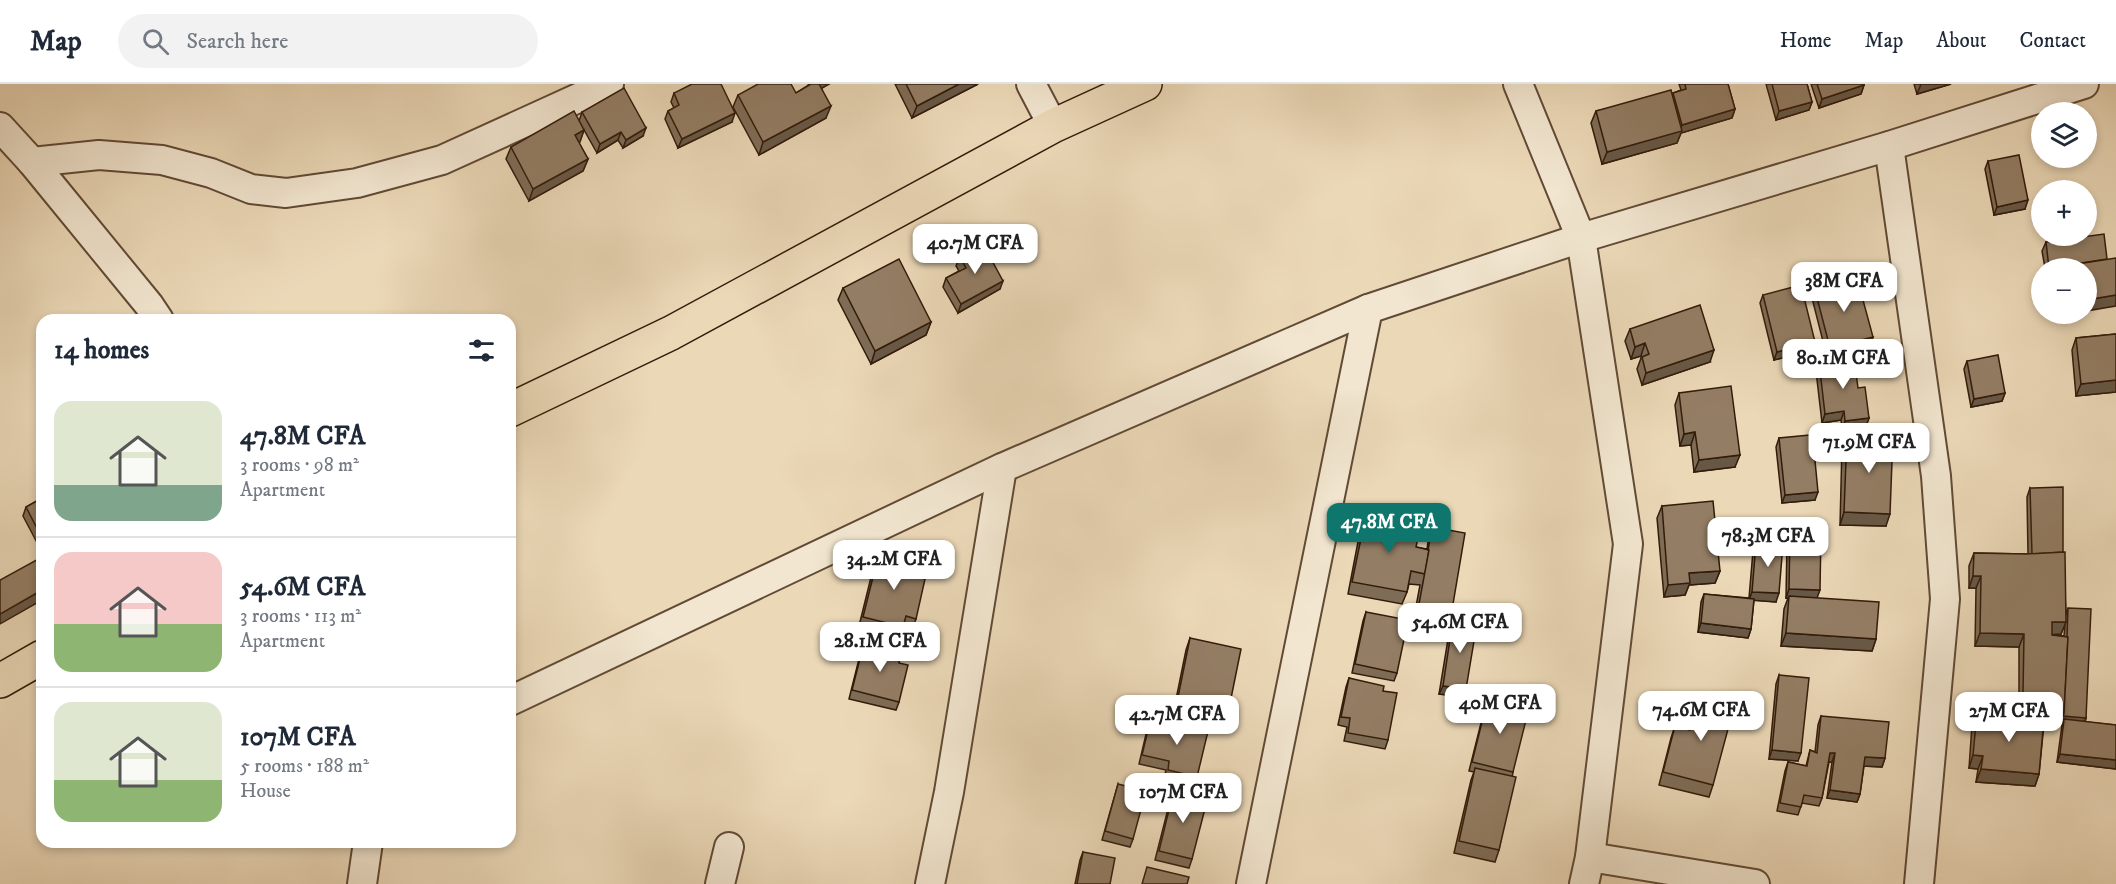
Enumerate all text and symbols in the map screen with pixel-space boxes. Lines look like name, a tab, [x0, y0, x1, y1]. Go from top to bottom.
search box	[118, 14, 538, 68]
text: Map	[30, 24, 82, 59]
icon: search	[139, 25, 172, 58]
text: Search here	[187, 28, 288, 55]
text: Home	[1780, 28, 1832, 54]
text: Map	[1865, 28, 1903, 54]
text: About	[1936, 28, 1987, 54]
text: Contact	[2020, 28, 2086, 54]
map controls	[2031, 102, 2097, 324]
button: layers	[2031, 102, 2097, 168]
button: +	[2031, 180, 2097, 246]
pin: 40.7M CFA	[906, 224, 1044, 275]
text: 40.7M CFA	[927, 231, 1023, 256]
button: −	[2031, 258, 2097, 324]
pin: 38M CFA	[1789, 262, 1899, 313]
text: 38M CFA	[1805, 269, 1883, 294]
text: 14 homes	[54, 334, 149, 367]
icon: filters	[465, 334, 498, 367]
pin: 80.1M CFA	[1774, 339, 1912, 390]
text: 80.1M CFA	[1796, 346, 1890, 371]
text: 47.8M CFA	[240, 420, 365, 453]
pin: 71.9M CFA	[1800, 423, 1938, 474]
icon: home	[102, 425, 174, 497]
text: 71.9M CFA	[1823, 430, 1915, 455]
text: 3 rooms · 98 m²	[240, 453, 359, 478]
text: Apartment	[240, 478, 325, 503]
pin: 47.8M CFA	[1320, 503, 1458, 554]
text: 47.8M CFA	[1341, 510, 1437, 535]
pin: 78.3M CFA	[1699, 517, 1837, 568]
text: 78.3M CFA	[1721, 524, 1815, 549]
pin: 34.2M CFA	[825, 540, 963, 591]
text: 34.2M CFA	[847, 547, 941, 572]
text: 54.6M CFA	[240, 571, 365, 604]
icon: home	[102, 576, 174, 648]
pin: 54.6M CFA	[1391, 603, 1529, 654]
text: 3 rooms · 113 m²	[240, 604, 361, 629]
text: 54.6M CFA	[1412, 610, 1508, 635]
pin: 28.1M CFA	[811, 622, 949, 673]
text: Apartment	[240, 629, 325, 654]
text: 28.1M CFA	[834, 629, 926, 654]
pin: 40M CFA	[1445, 684, 1555, 735]
text: 40M CFA	[1459, 691, 1541, 716]
pin: 74.6M CFA	[1632, 691, 1770, 742]
pin: 27M CFA	[1954, 692, 2064, 743]
pin: 42.7M CFA	[1108, 695, 1246, 746]
text: 74.6M CFA	[1652, 698, 1750, 723]
text: 27M CFA	[1969, 699, 2049, 724]
text: 42.7M CFA	[1129, 702, 1225, 727]
text: 107M CFA	[240, 721, 356, 754]
icon: home	[102, 726, 174, 798]
text: 5 rooms · 188 m²	[240, 754, 369, 779]
pin: 107M CFA	[1121, 773, 1245, 824]
text: House	[240, 779, 291, 804]
text: 107M CFA	[1139, 780, 1227, 805]

